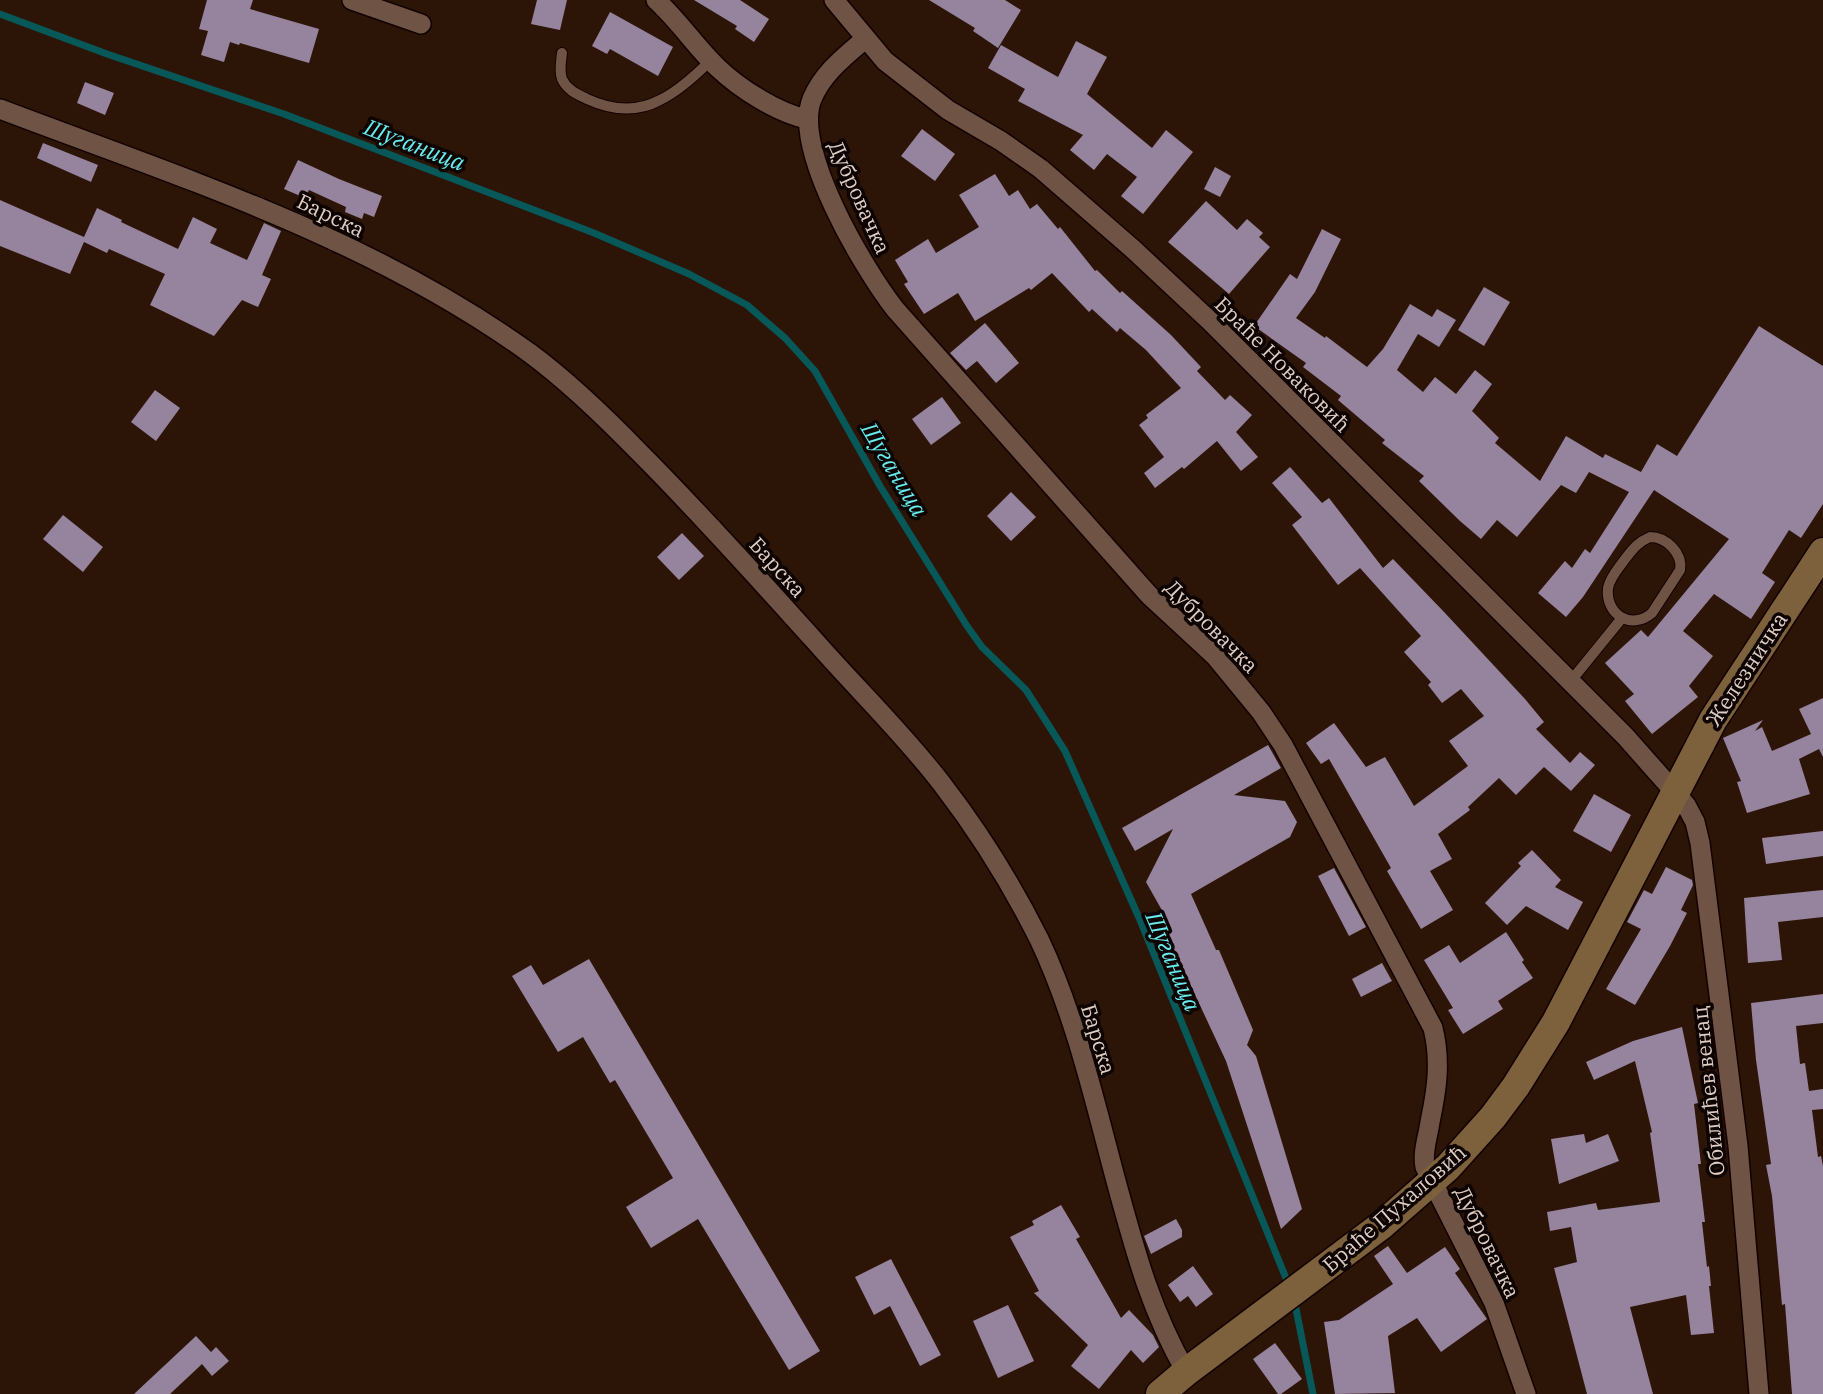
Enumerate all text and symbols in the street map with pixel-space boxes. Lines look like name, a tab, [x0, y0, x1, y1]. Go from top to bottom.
water label: Шуганица	[359, 111, 470, 177]
street label: Дубровачка	[823, 136, 897, 258]
street label: Барска	[292, 187, 370, 243]
street label: Браће Новаковић	[1209, 290, 1357, 438]
water label: Шуганица	[854, 415, 935, 522]
street label: Барска	[744, 531, 812, 603]
street label: Дубровачка	[1159, 573, 1265, 679]
street label: Железничка	[1699, 607, 1793, 731]
water label: Шуганица	[1139, 906, 1209, 1016]
street label: Барска	[1075, 1000, 1123, 1078]
street label: Обилићев венац	[1685, 1005, 1731, 1177]
street label: Браће Пухаловић	[1316, 1138, 1472, 1278]
street label: Дубровачка	[1449, 1181, 1527, 1303]

